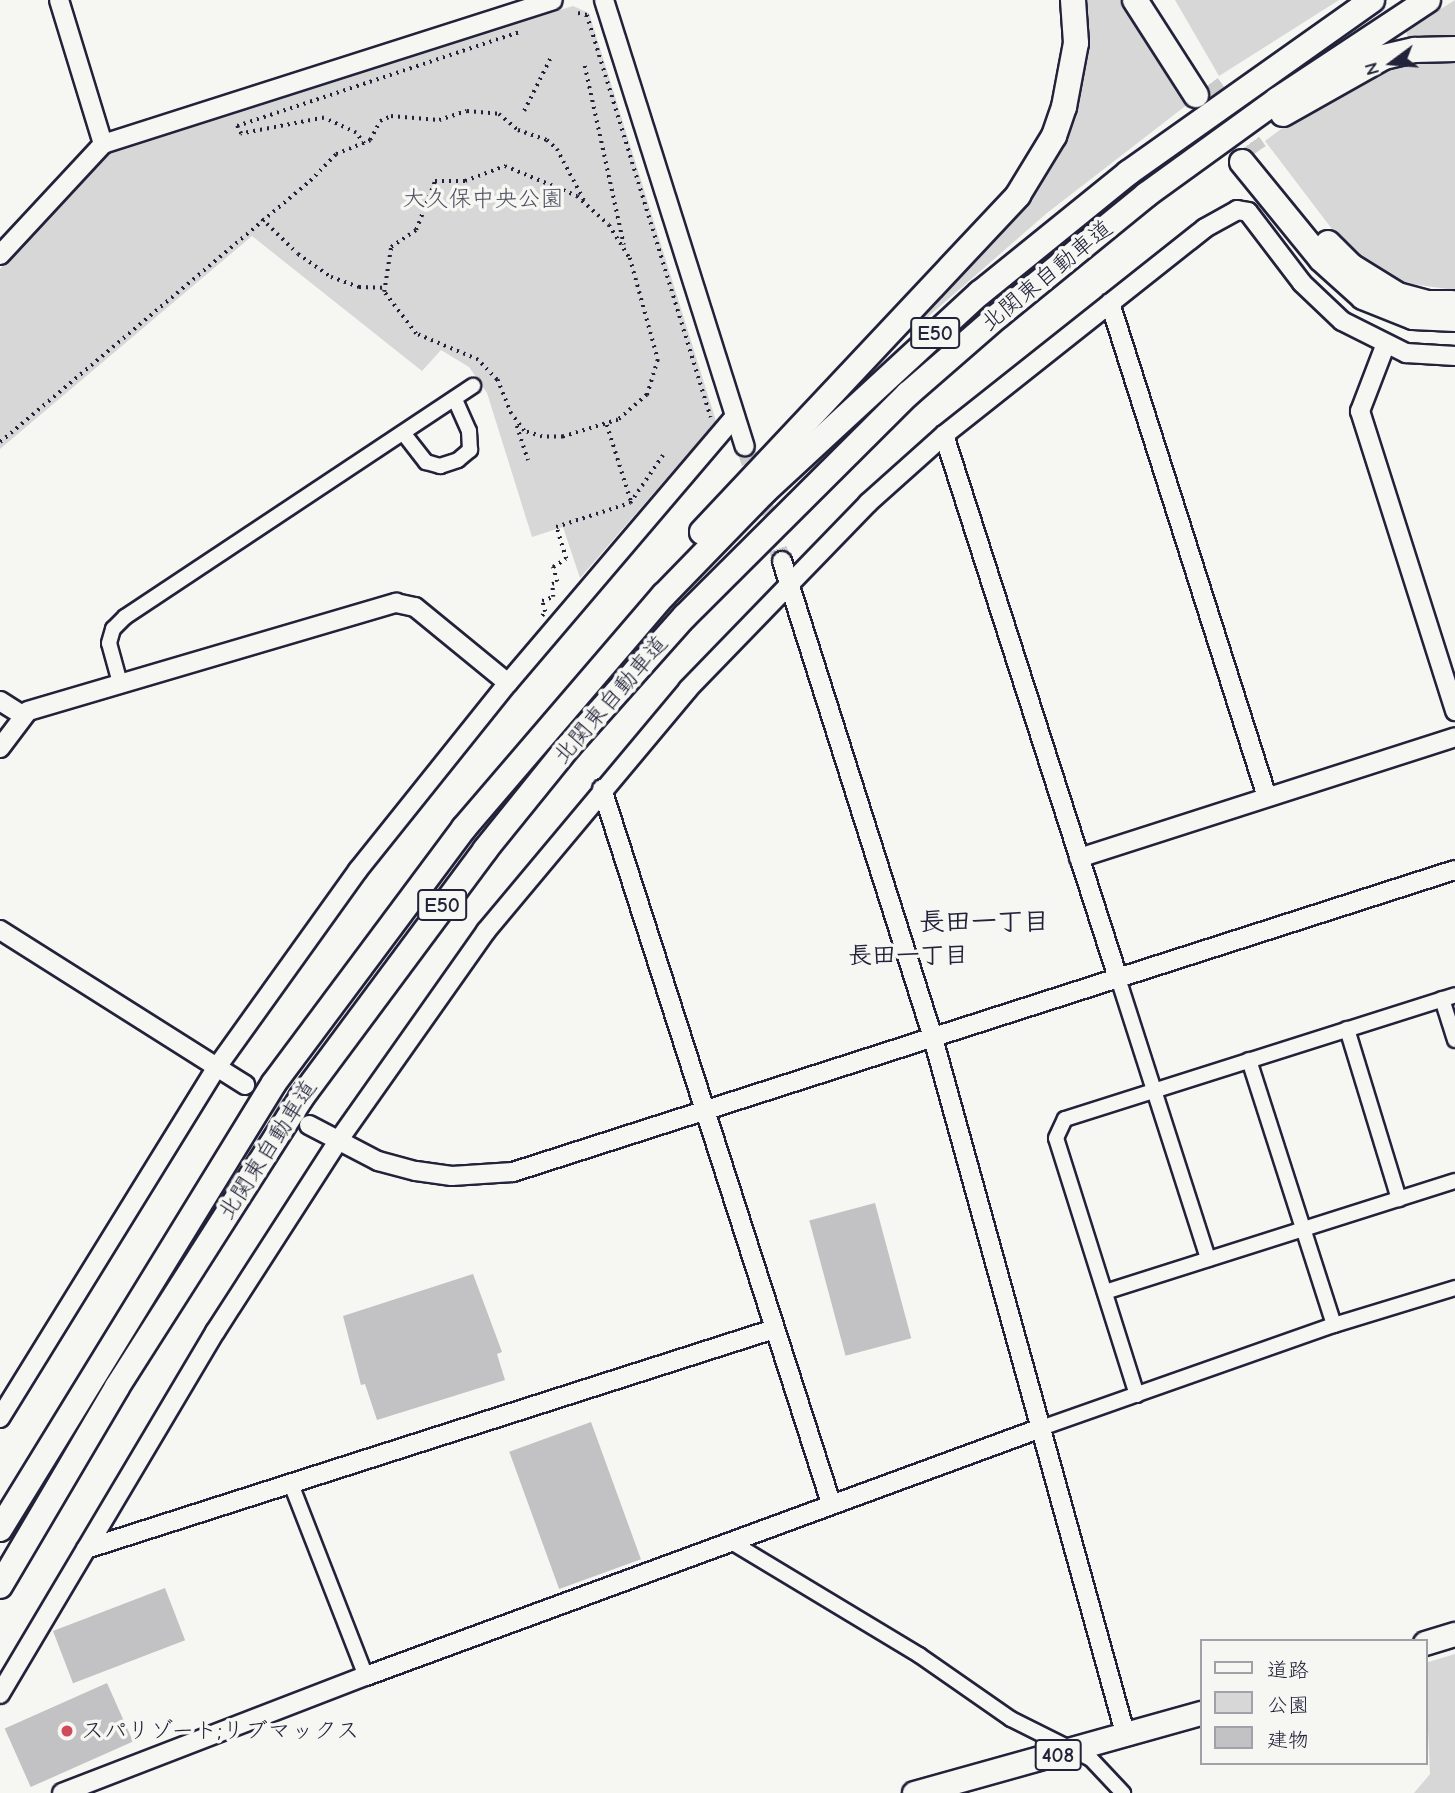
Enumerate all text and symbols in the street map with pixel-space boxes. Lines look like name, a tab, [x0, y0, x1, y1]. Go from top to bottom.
north arrow	[1357, 28, 1427, 98]
text: N	[1360, 60, 1384, 78]
park label: 大久保中央公園	[403, 185, 563, 213]
street label: 北関東自動車道	[976, 215, 1118, 337]
road number: E50	[909, 316, 961, 350]
street label: 北関東自動車道	[548, 630, 674, 770]
road number: E50	[416, 888, 468, 922]
district label: 長田一丁目	[919, 907, 1049, 939]
district label: 長田一丁目	[848, 942, 968, 970]
street label: 北関東自動車道	[213, 1075, 323, 1225]
legend	[1200, 1639, 1427, 1765]
text: 道路	[1267, 1658, 1309, 1682]
text: 公園	[1267, 1693, 1309, 1717]
place label: スパリゾート;リブマックス	[81, 1717, 360, 1745]
marker: スパリゾート;リブマックス	[59, 1723, 75, 1739]
text: 建物	[1267, 1728, 1309, 1752]
road number: 408	[1034, 1738, 1082, 1772]

